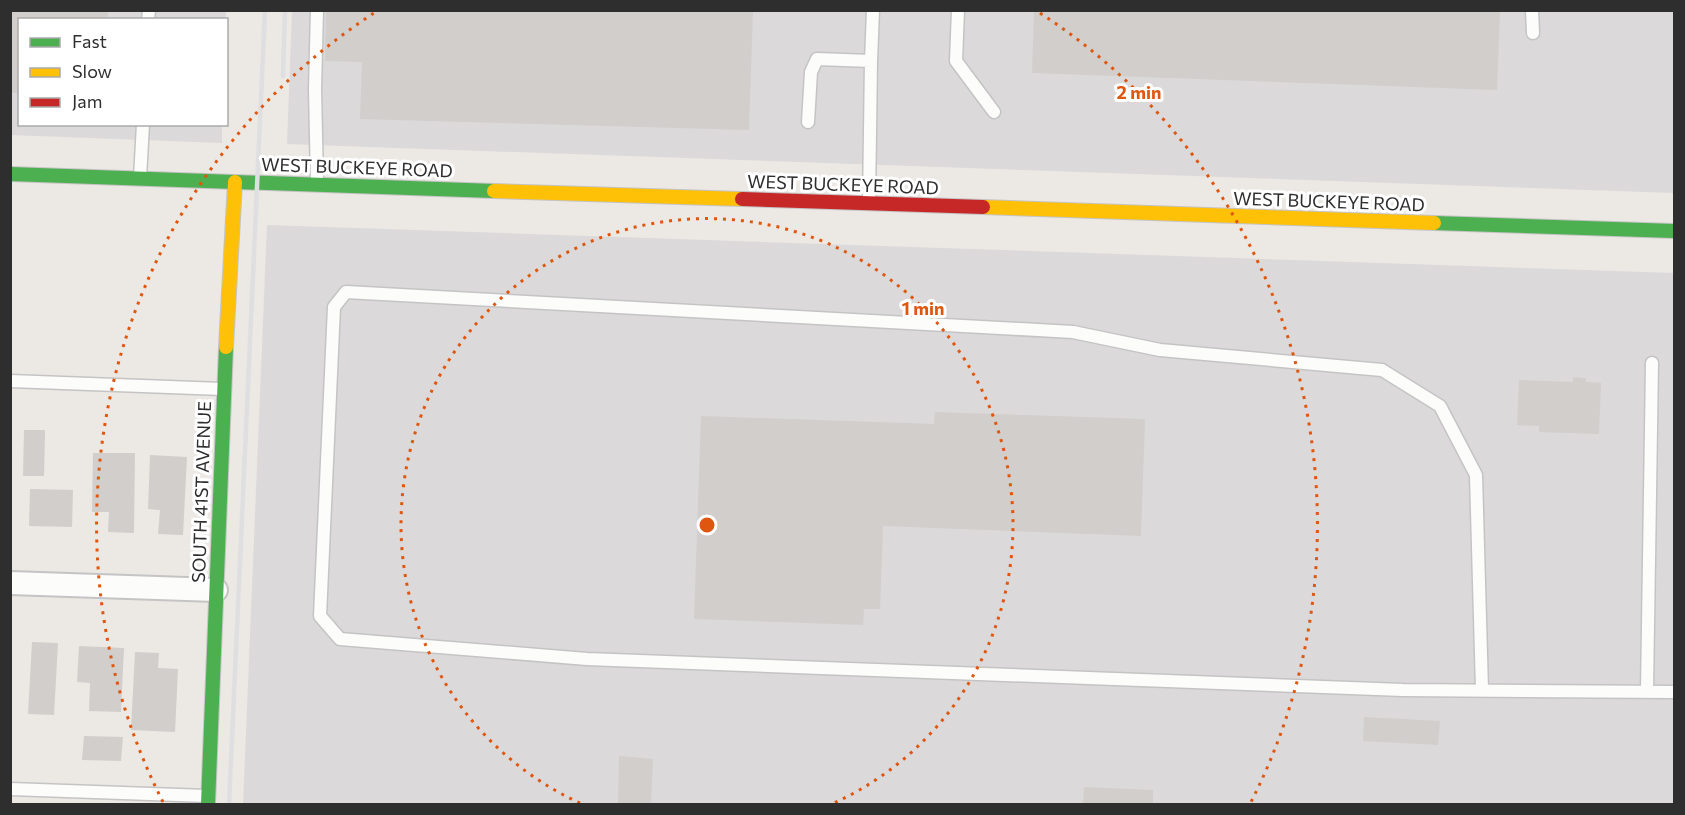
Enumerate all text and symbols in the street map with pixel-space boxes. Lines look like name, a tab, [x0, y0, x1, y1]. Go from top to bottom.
legend	[18, 18, 228, 126]
text: Fast	[72, 30, 107, 52]
text: Slow	[72, 60, 112, 82]
text: 2 min	[1117, 81, 1161, 103]
text: Jam	[72, 90, 102, 112]
street label: WEST BUCKEYE ROAD	[261, 153, 453, 181]
street label: WEST BUCKEYE ROAD	[747, 170, 939, 198]
street label: WEST BUCKEYE ROAD	[1233, 187, 1425, 215]
text: 1 min	[902, 297, 944, 319]
street label: SOUTH 41ST AVENUE	[187, 401, 215, 583]
centre of rings	[697, 515, 717, 535]

